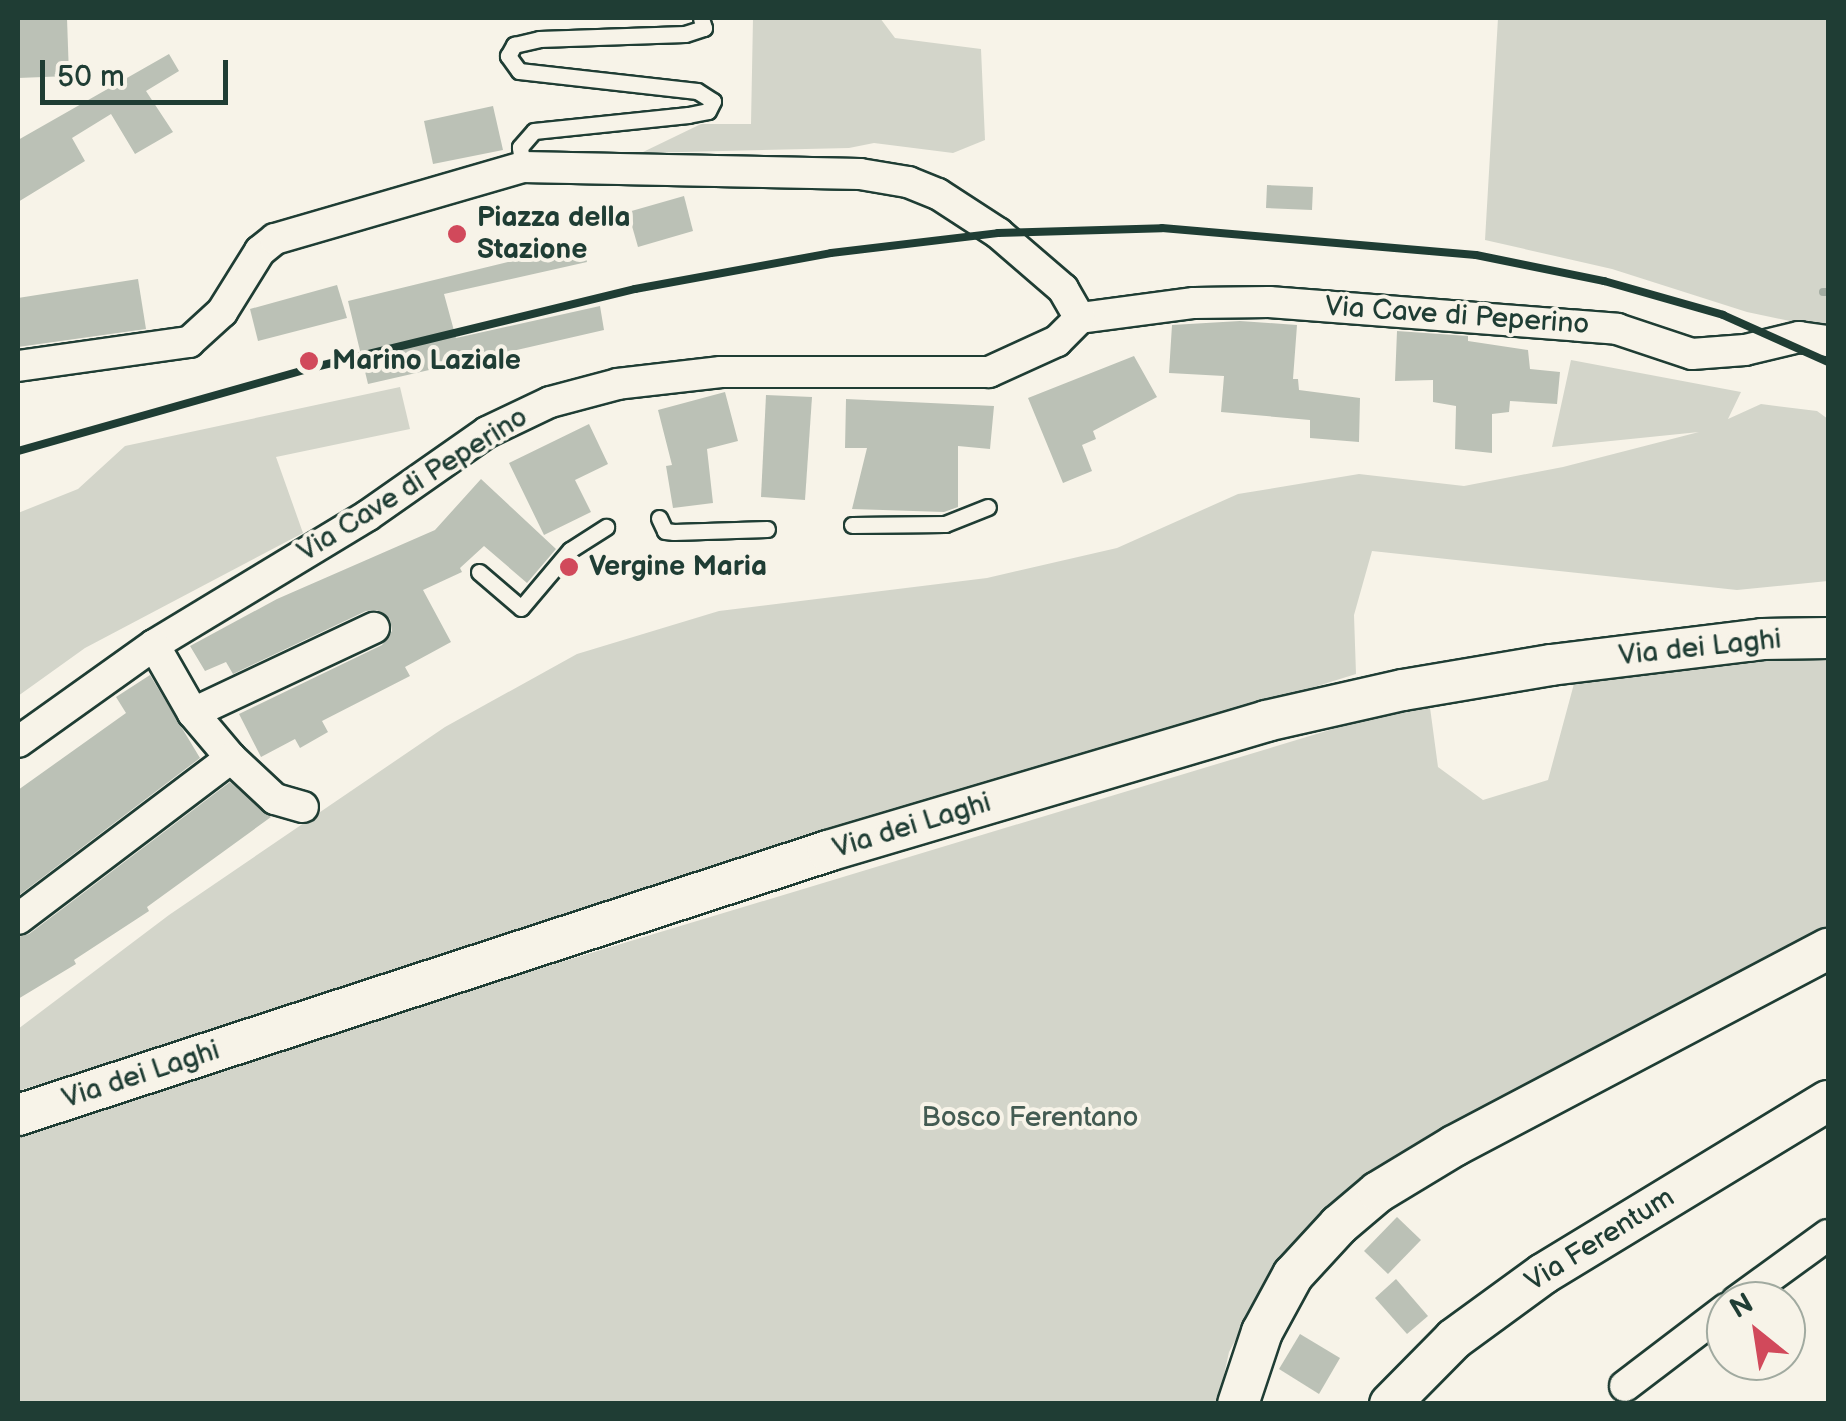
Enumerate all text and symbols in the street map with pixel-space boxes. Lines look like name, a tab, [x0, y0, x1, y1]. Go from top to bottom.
scale bar	[45, 40, 232, 102]
text: 50 m	[57, 59, 125, 95]
place label: Piazza della Stazione	[477, 201, 631, 267]
marker: Piazza della Stazione	[446, 223, 468, 245]
street label: Via Cave di Peperino	[1324, 290, 1590, 342]
place label: Marino Laziale	[332, 344, 521, 378]
marker: Marino Laziale	[296, 348, 322, 374]
street label: Via Cave di Peperino	[292, 401, 534, 569]
place label: Vergine Maria	[589, 550, 767, 584]
marker: Vergine Maria	[558, 556, 580, 578]
street label: Via dei Laghi	[1617, 623, 1783, 673]
street label: Via dei Laghi	[829, 786, 995, 866]
street label: Via dei Laghi	[58, 1034, 224, 1116]
park label: Bosco Ferentano	[922, 1101, 1138, 1135]
street label: Via Ferentum	[1519, 1181, 1681, 1299]
north arrow	[1706, 1281, 1806, 1381]
text: N	[1724, 1287, 1759, 1326]

